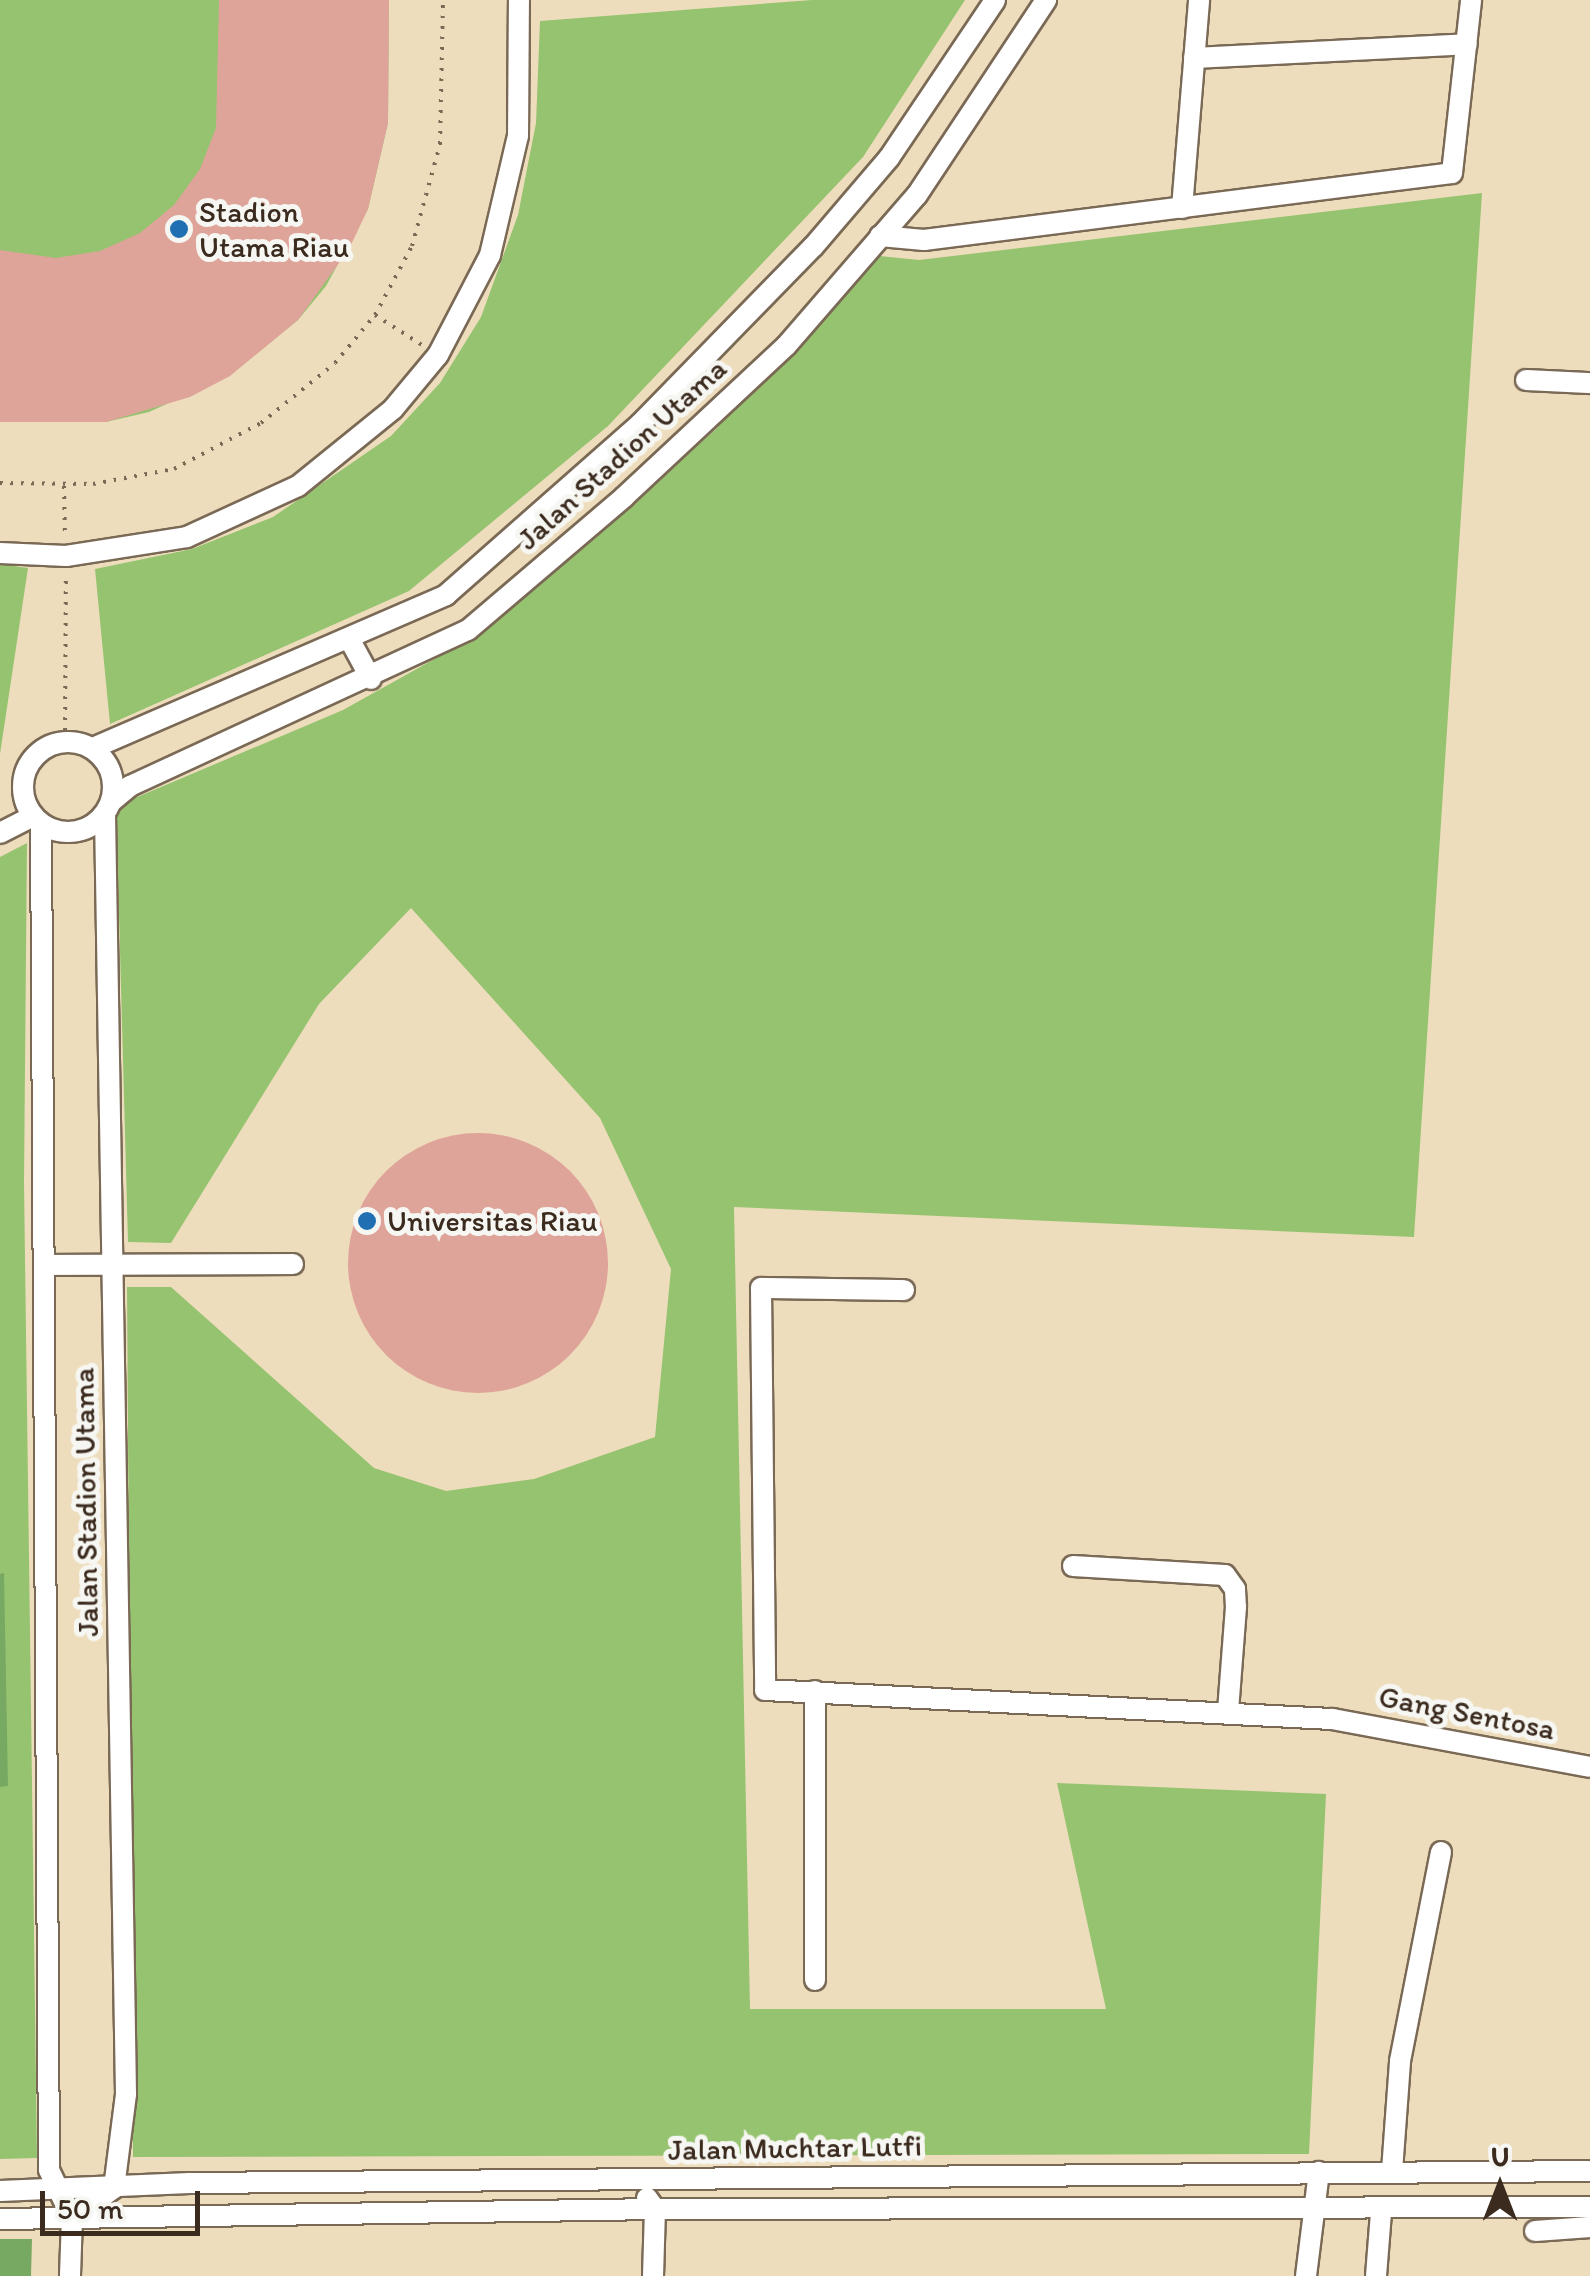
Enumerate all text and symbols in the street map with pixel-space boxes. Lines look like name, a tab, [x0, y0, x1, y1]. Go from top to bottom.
place label: Stadion Utama Riau	[199, 194, 349, 264]
marker: Stadion Utama Riau	[168, 218, 190, 240]
street label: Jalan Stadion Utama	[510, 351, 734, 557]
place label: Universitas Riau	[387, 1203, 597, 1239]
marker: Universitas Riau	[356, 1210, 378, 1232]
street label: Jalan Stadion Utama	[66, 1368, 106, 1636]
street label: Gang Sentosa	[1376, 1678, 1558, 1748]
street label: Jalan Muchtar Lutfi	[669, 2128, 921, 2168]
north arrow	[1450, 2136, 1550, 2236]
text: U	[1491, 2139, 1509, 2173]
scale bar	[45, 2171, 205, 2233]
text: 50 m	[57, 2190, 123, 2227]

